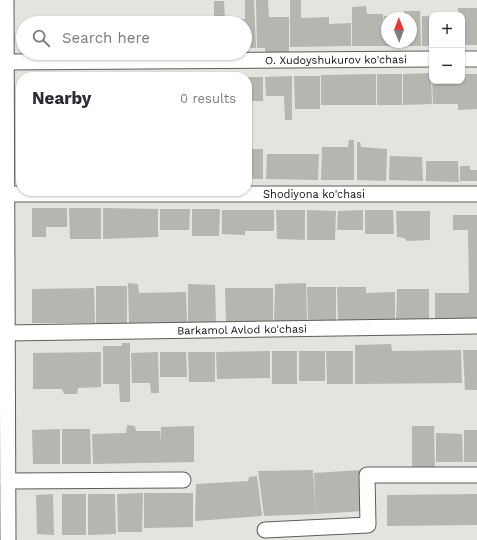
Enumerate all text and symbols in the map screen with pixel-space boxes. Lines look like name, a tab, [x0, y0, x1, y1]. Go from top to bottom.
north arrow	[381, 12, 417, 48]
map controls	[429, 12, 465, 84]
button: +	[429, 12, 465, 48]
search box	[16, 16, 252, 60]
icon: search	[30, 27, 52, 49]
text: Search here	[62, 29, 150, 47]
button: −	[429, 48, 465, 84]
street label: O. Xudoyshukurov ko'chasi	[265, 53, 407, 67]
text: Nearby	[32, 88, 91, 108]
text: 0 results	[180, 91, 236, 106]
street label: Shodiyona ko'chasi	[263, 188, 365, 201]
street label: Barkamol Avlod ko'chasi	[177, 323, 307, 337]

